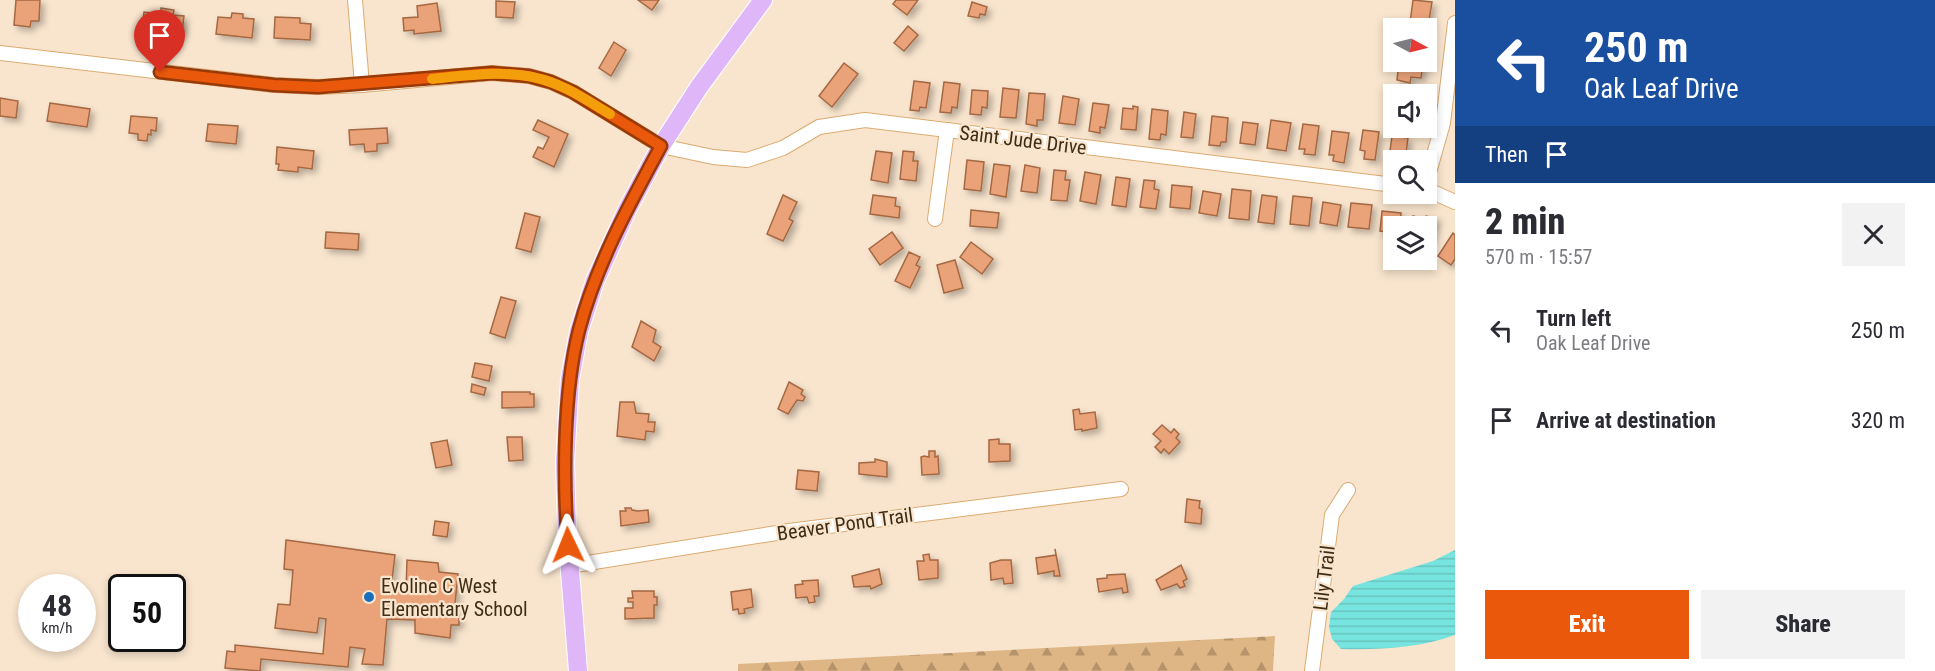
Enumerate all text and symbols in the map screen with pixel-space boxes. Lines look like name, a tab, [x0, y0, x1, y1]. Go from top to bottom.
pin	[134, 10, 185, 72]
north arrow	[1383, 18, 1437, 72]
map controls	[1383, 18, 1437, 270]
icon: arrive	[143, 19, 176, 52]
text: 250 m	[1584, 23, 1689, 72]
icon: left	[1485, 24, 1563, 102]
text: Oak Leaf Drive	[1584, 73, 1739, 105]
button: sound	[1383, 84, 1437, 138]
street label: Saint Jude Drive	[958, 120, 1088, 160]
icon: arrive	[1540, 138, 1573, 171]
text: Then	[1485, 142, 1528, 167]
button: search	[1383, 150, 1437, 204]
text: 2 min	[1485, 201, 1565, 243]
button: close	[1842, 203, 1905, 266]
button: layers	[1383, 216, 1437, 270]
text: 570 m · 15:57	[1485, 245, 1592, 269]
text: Turn left	[1536, 306, 1611, 331]
icon: left	[1485, 314, 1518, 347]
text: 250 m	[1851, 318, 1905, 343]
text: Oak Leaf Drive	[1536, 331, 1651, 355]
icon: arrive	[1485, 404, 1518, 437]
text: Arrive at destination	[1536, 408, 1716, 433]
text: 320 m	[1851, 408, 1905, 433]
street label: Beaver Pond Trail	[775, 503, 915, 545]
position arrow	[536, 513, 600, 577]
street label: Lily Trail	[1308, 544, 1340, 612]
speed limit sign: 50	[108, 574, 186, 652]
place label: Evoline C West Elementary School	[381, 574, 528, 621]
text: 48	[42, 588, 72, 623]
marker: Evoline C West Elementary School	[362, 590, 376, 604]
button: Exit	[1485, 590, 1689, 659]
button: Share	[1701, 590, 1905, 659]
text: km/h	[42, 619, 72, 637]

